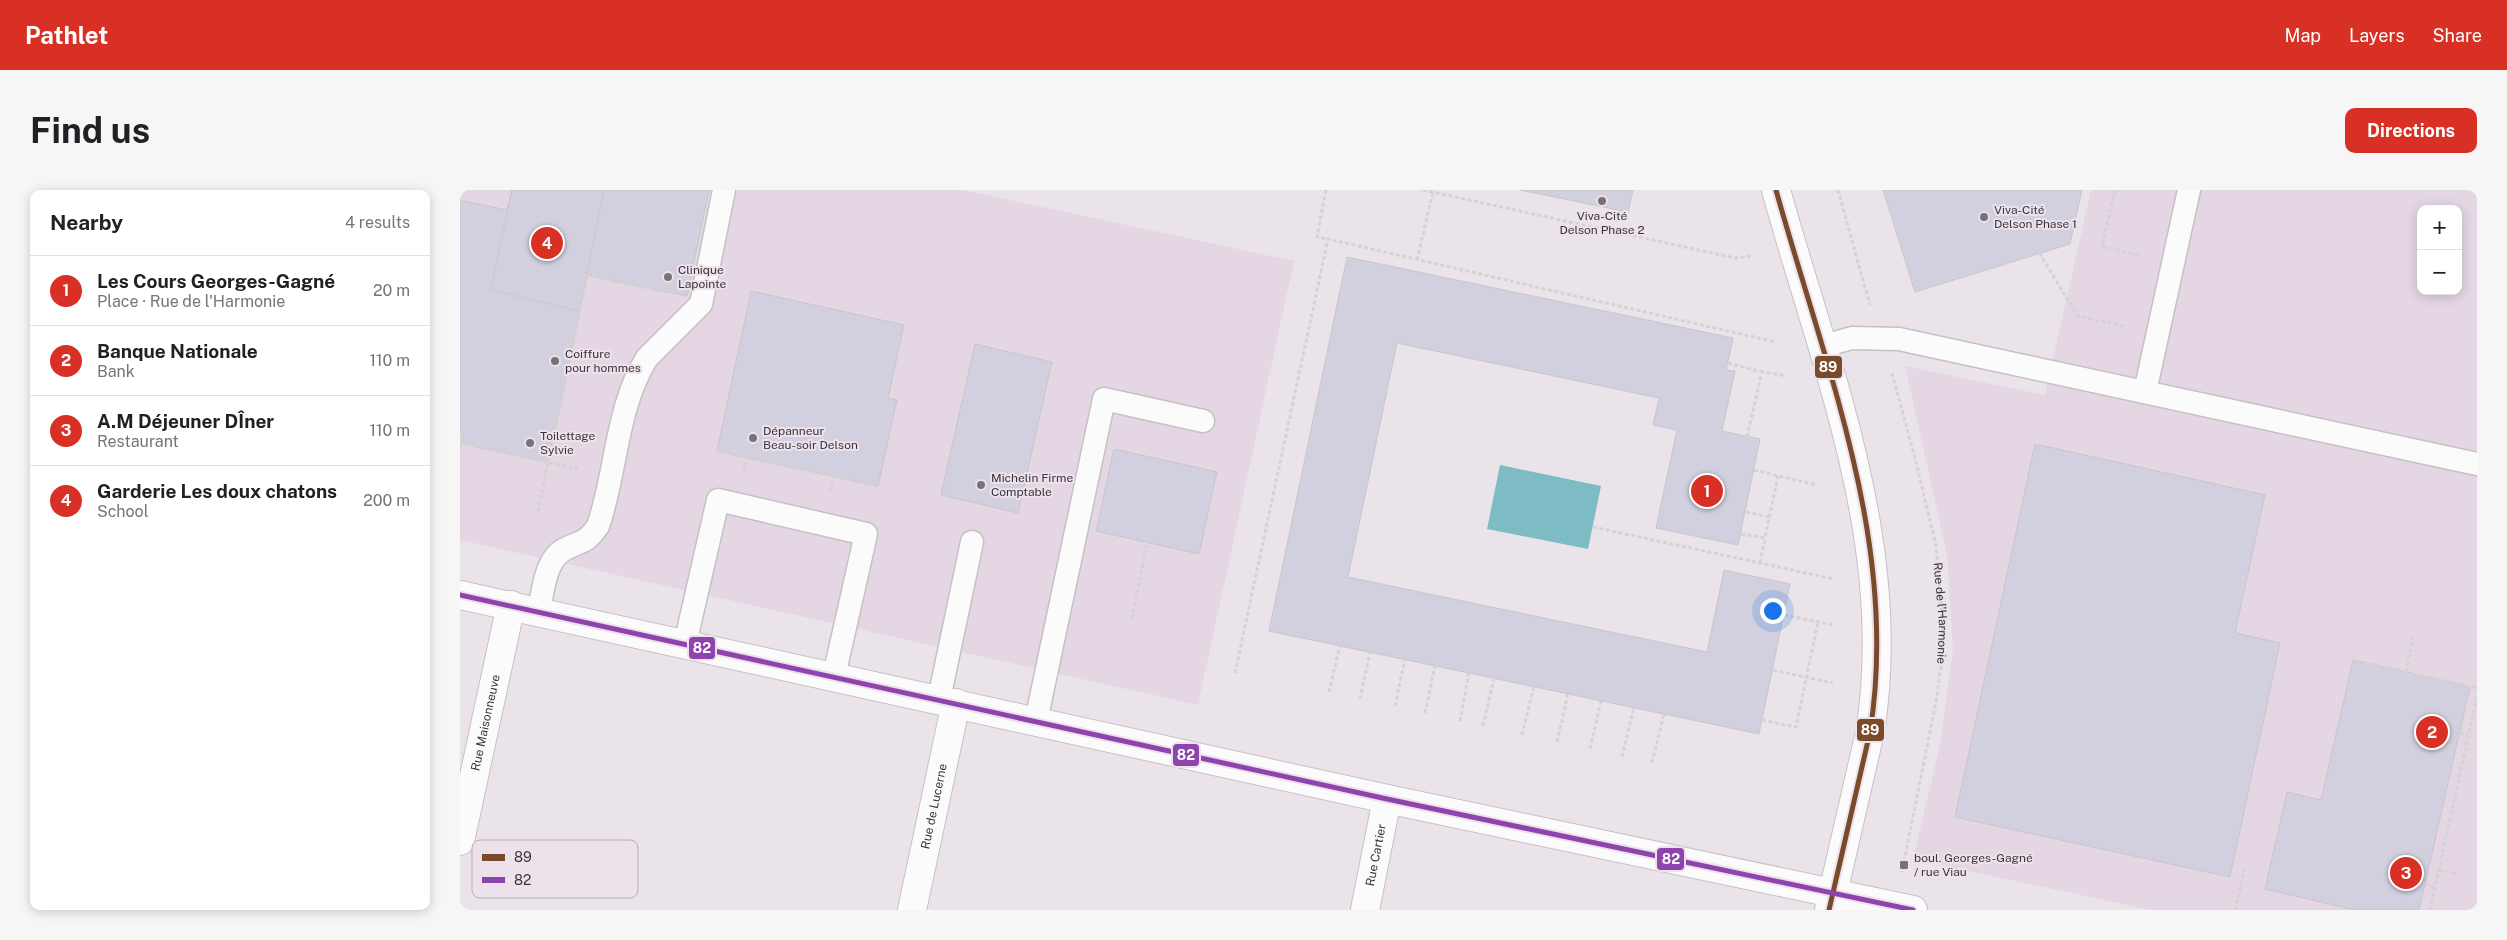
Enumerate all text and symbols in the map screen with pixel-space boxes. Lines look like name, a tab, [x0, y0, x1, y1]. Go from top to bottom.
text: Pathlet	[25, 21, 108, 49]
text: Map	[2285, 25, 2321, 46]
text: Layers	[2349, 25, 2405, 46]
text: Share	[2433, 25, 2482, 46]
button: Directions	[2345, 108, 2477, 153]
text: Find us	[30, 110, 150, 151]
marker: Viva-Cité Delson Phase 2	[1596, 195, 1608, 207]
place label: Viva-Cité Delson Phase 1	[1994, 203, 2077, 231]
map controls	[2417, 205, 2462, 295]
button: +	[2417, 205, 2462, 250]
place label: Viva-Cité Delson Phase 2	[1559, 209, 1645, 237]
text: Nearby	[50, 210, 123, 235]
marker: Viva-Cité Delson Phase 1	[1978, 211, 1990, 223]
text: 4 results	[345, 213, 410, 232]
pin: 4	[531, 224, 563, 262]
button: −	[2417, 250, 2462, 295]
place label: Clinique Lapointe	[678, 263, 727, 291]
text: Les Cours Georges-Gagné	[97, 270, 335, 292]
marker: Clinique Lapointe	[662, 271, 674, 283]
text: 1	[63, 281, 69, 300]
text: 20 m	[373, 281, 410, 300]
text: Place · Rue de l'Harmonie	[97, 292, 285, 311]
text: Banque Nationale	[97, 340, 258, 362]
place label: Coiffure pour hommes	[565, 347, 641, 375]
text: 2	[61, 351, 71, 370]
text: 110 m	[369, 351, 410, 370]
marker: Coiffure pour hommes	[549, 355, 561, 367]
line badge: 89	[1814, 355, 1843, 379]
text: 89	[1819, 359, 1837, 375]
text: Bank	[97, 362, 135, 381]
text: A.M Déjeuner DÎner	[97, 410, 274, 432]
text: 3	[61, 421, 71, 440]
text: 110 m	[369, 421, 410, 440]
place label: Dépanneur Beau-soir Delson	[763, 424, 858, 452]
place label: Toilettage Sylvie	[540, 429, 596, 457]
text: Restaurant	[97, 432, 179, 451]
marker: Dépanneur Beau-soir Delson	[747, 432, 759, 444]
marker: Toilettage Sylvie	[524, 437, 536, 449]
place label: Michelin Firme Comptable	[991, 471, 1073, 499]
pin: 1	[1691, 472, 1723, 510]
marker: Michelin Firme Comptable	[975, 479, 987, 491]
text: Garderie Les doux chatons	[97, 480, 337, 502]
text: 4	[61, 491, 71, 510]
text: 200 m	[363, 491, 410, 510]
text: School	[97, 502, 148, 521]
street label: Rue de l'Harmonie	[1930, 562, 1950, 665]
your location	[1760, 598, 1786, 624]
line badge: 82	[688, 636, 716, 660]
text: 82	[693, 640, 711, 656]
street label: Rue Maisonneuve	[468, 673, 503, 772]
pin: 2	[2416, 713, 2448, 751]
line badge: 89	[1856, 718, 1885, 742]
text: 89	[1861, 722, 1879, 738]
line badge: 82	[1172, 743, 1200, 767]
text: 82	[1177, 747, 1195, 763]
street label: Rue de Lucerne	[918, 762, 950, 850]
street label: Rue Cartier	[1363, 822, 1389, 887]
legend	[472, 840, 638, 898]
line badge: 82	[1656, 847, 1685, 871]
text: 89	[514, 849, 532, 865]
text: 82	[1662, 851, 1680, 867]
place label: boul. Georges-Gagné / rue Viau	[1914, 851, 2033, 879]
pin: 3	[2390, 854, 2422, 892]
marker: boul. Georges-Gagné / rue Viau	[1898, 859, 1910, 871]
text: 82	[514, 872, 531, 888]

